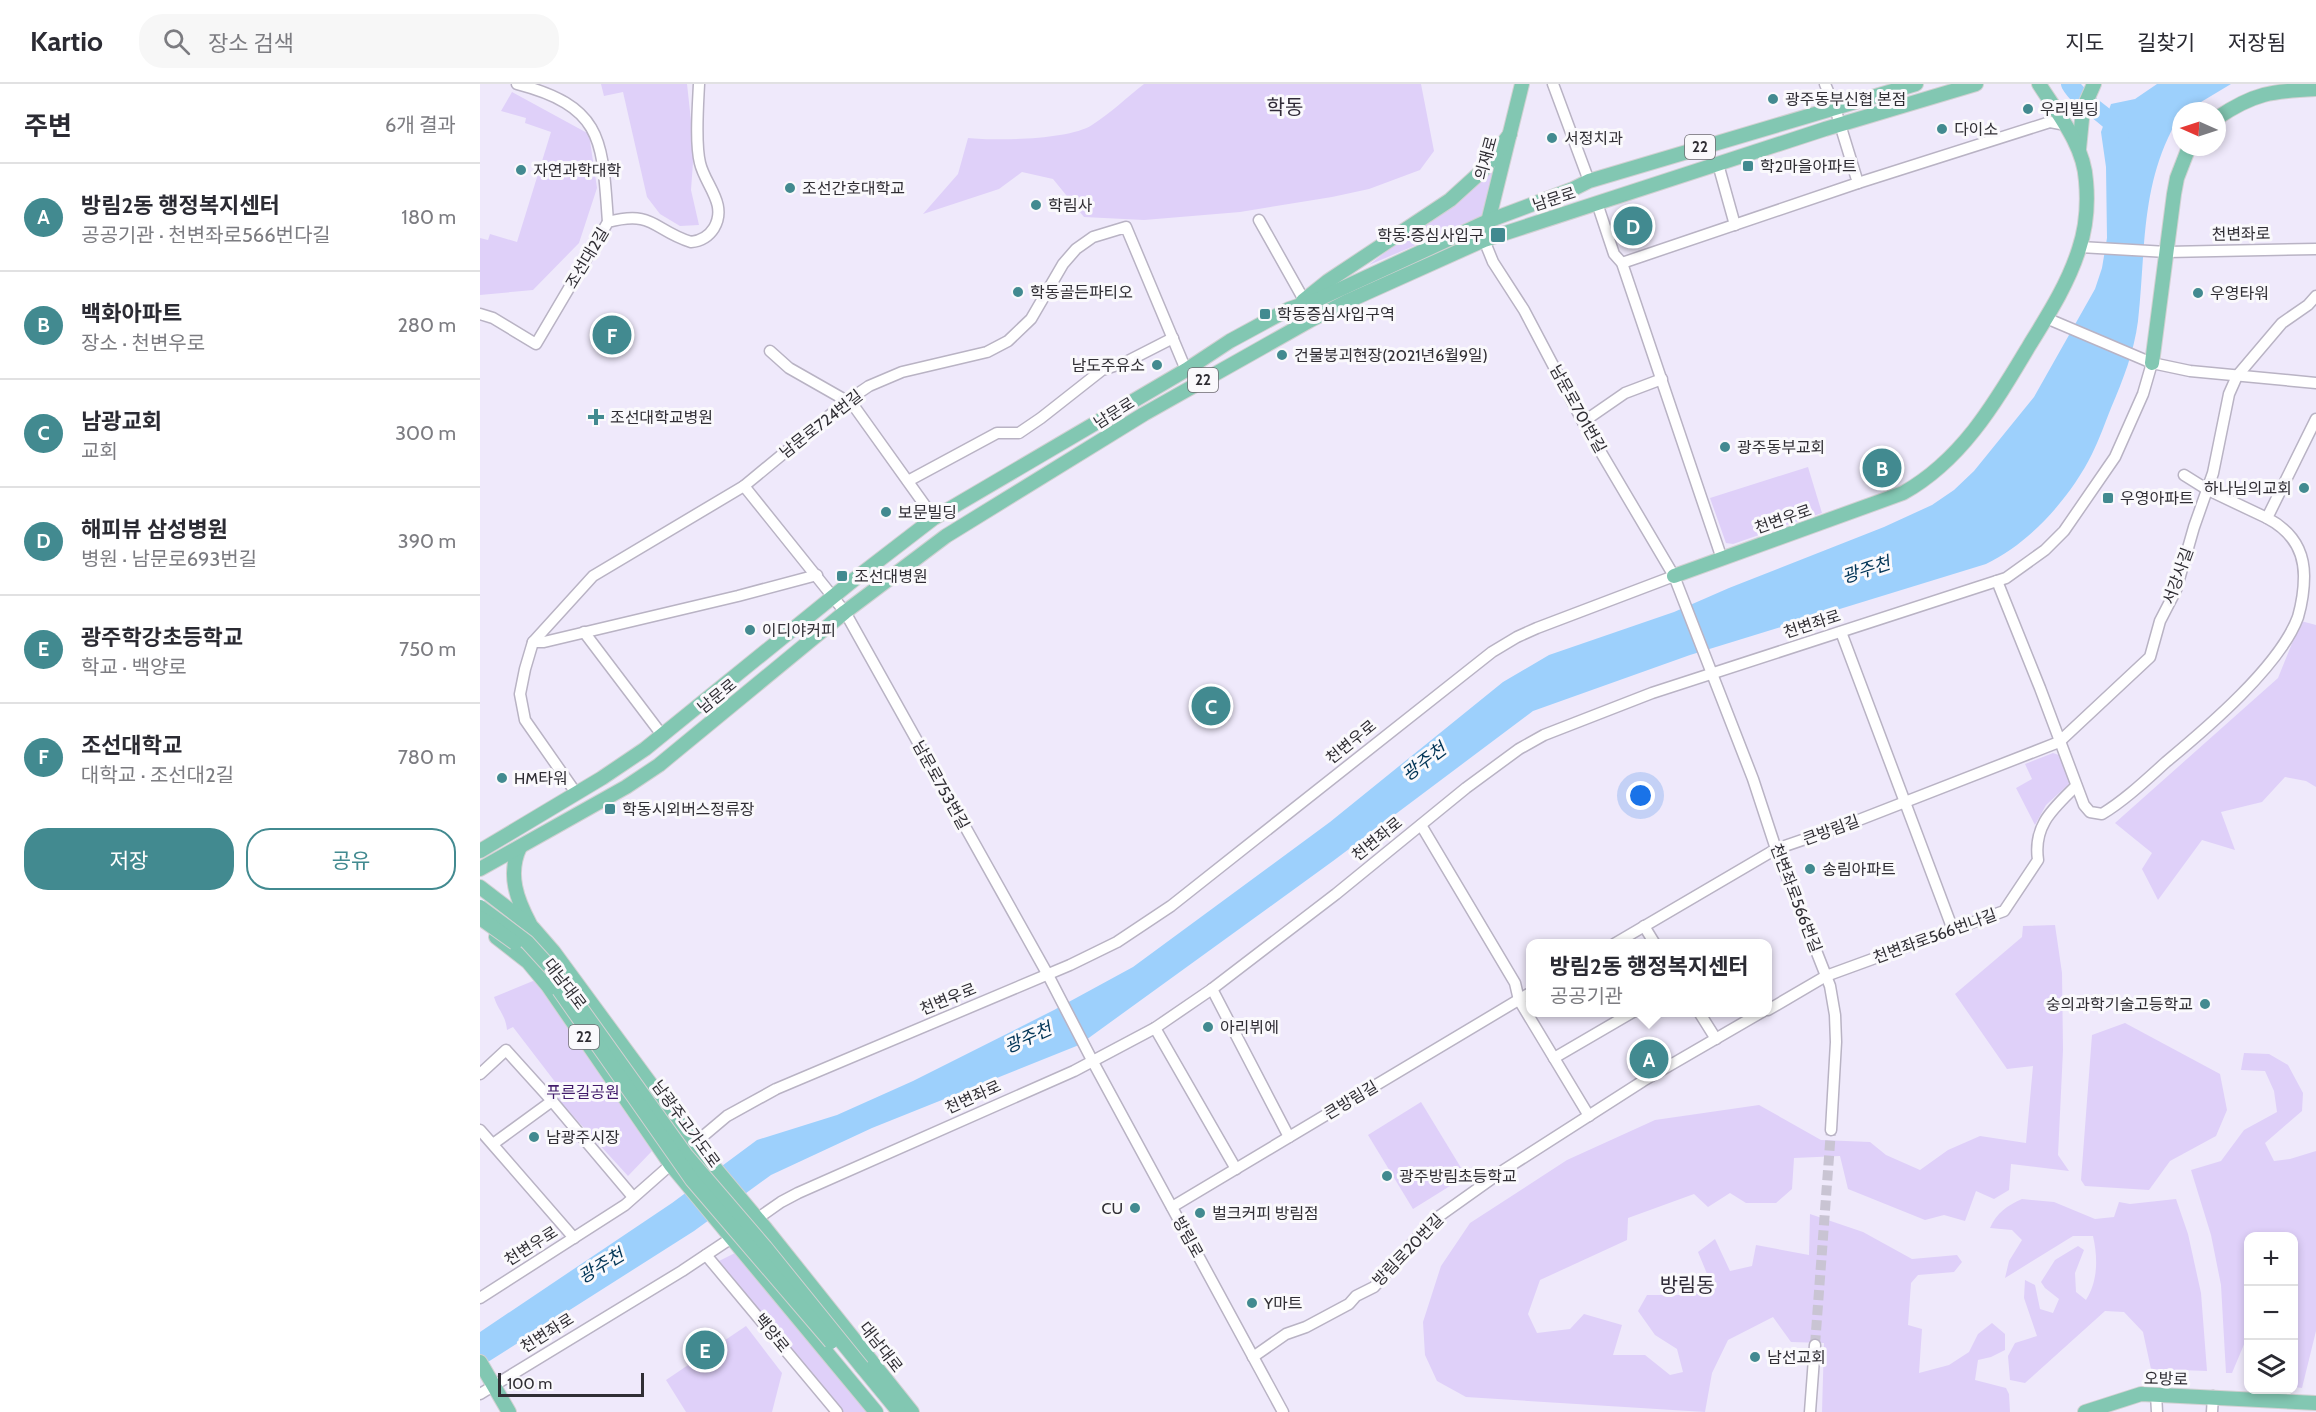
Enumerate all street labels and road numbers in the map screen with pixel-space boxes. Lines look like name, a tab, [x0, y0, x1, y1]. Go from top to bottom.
street label: 의재로	[1471, 134, 1501, 182]
road number: 22	[1685, 135, 1715, 159]
street label: 남문로	[1530, 183, 1578, 215]
street label: 조선대2길	[562, 224, 612, 292]
street label: 천변좌로	[2211, 224, 2271, 244]
street label: 남문로701번길	[1546, 362, 1610, 456]
road number: 22	[1188, 368, 1218, 392]
street label: 남문로724번길	[776, 386, 866, 462]
street label: 남문로	[1090, 393, 1138, 433]
street label: 천변우로	[1752, 500, 1814, 538]
street label: 서강사길	[2159, 545, 2197, 607]
street label: 천변좌로	[1781, 606, 1843, 642]
street label: 남문로	[694, 675, 740, 717]
street label: 천변우로	[1322, 716, 1380, 768]
street label: 남문로753번길	[909, 737, 973, 833]
street label: 큰방림길	[1800, 811, 1862, 849]
street label: 천변좌로	[1348, 813, 1406, 865]
street label: 천변좌로566번길	[1766, 841, 1826, 955]
street label: 천변좌로566번나길	[1871, 905, 1999, 967]
street label: 대남대로	[540, 955, 590, 1013]
street label: 천변우로	[917, 979, 979, 1019]
road number: 22	[569, 1025, 599, 1049]
street label: 천변좌로	[942, 1076, 1004, 1118]
street label: 남광주고가도로	[648, 1077, 724, 1171]
street label: 큰방림길	[1321, 1077, 1381, 1123]
street label: 방림로20번길	[1369, 1210, 1447, 1290]
street label: 방림로	[1169, 1213, 1207, 1261]
street label: 천변우로	[501, 1222, 561, 1270]
street label: 천변좌로	[517, 1309, 577, 1357]
street label: 백양로	[751, 1310, 793, 1356]
street label: 대남대로	[855, 1318, 907, 1376]
street label: 오방로	[2144, 1369, 2189, 1389]

